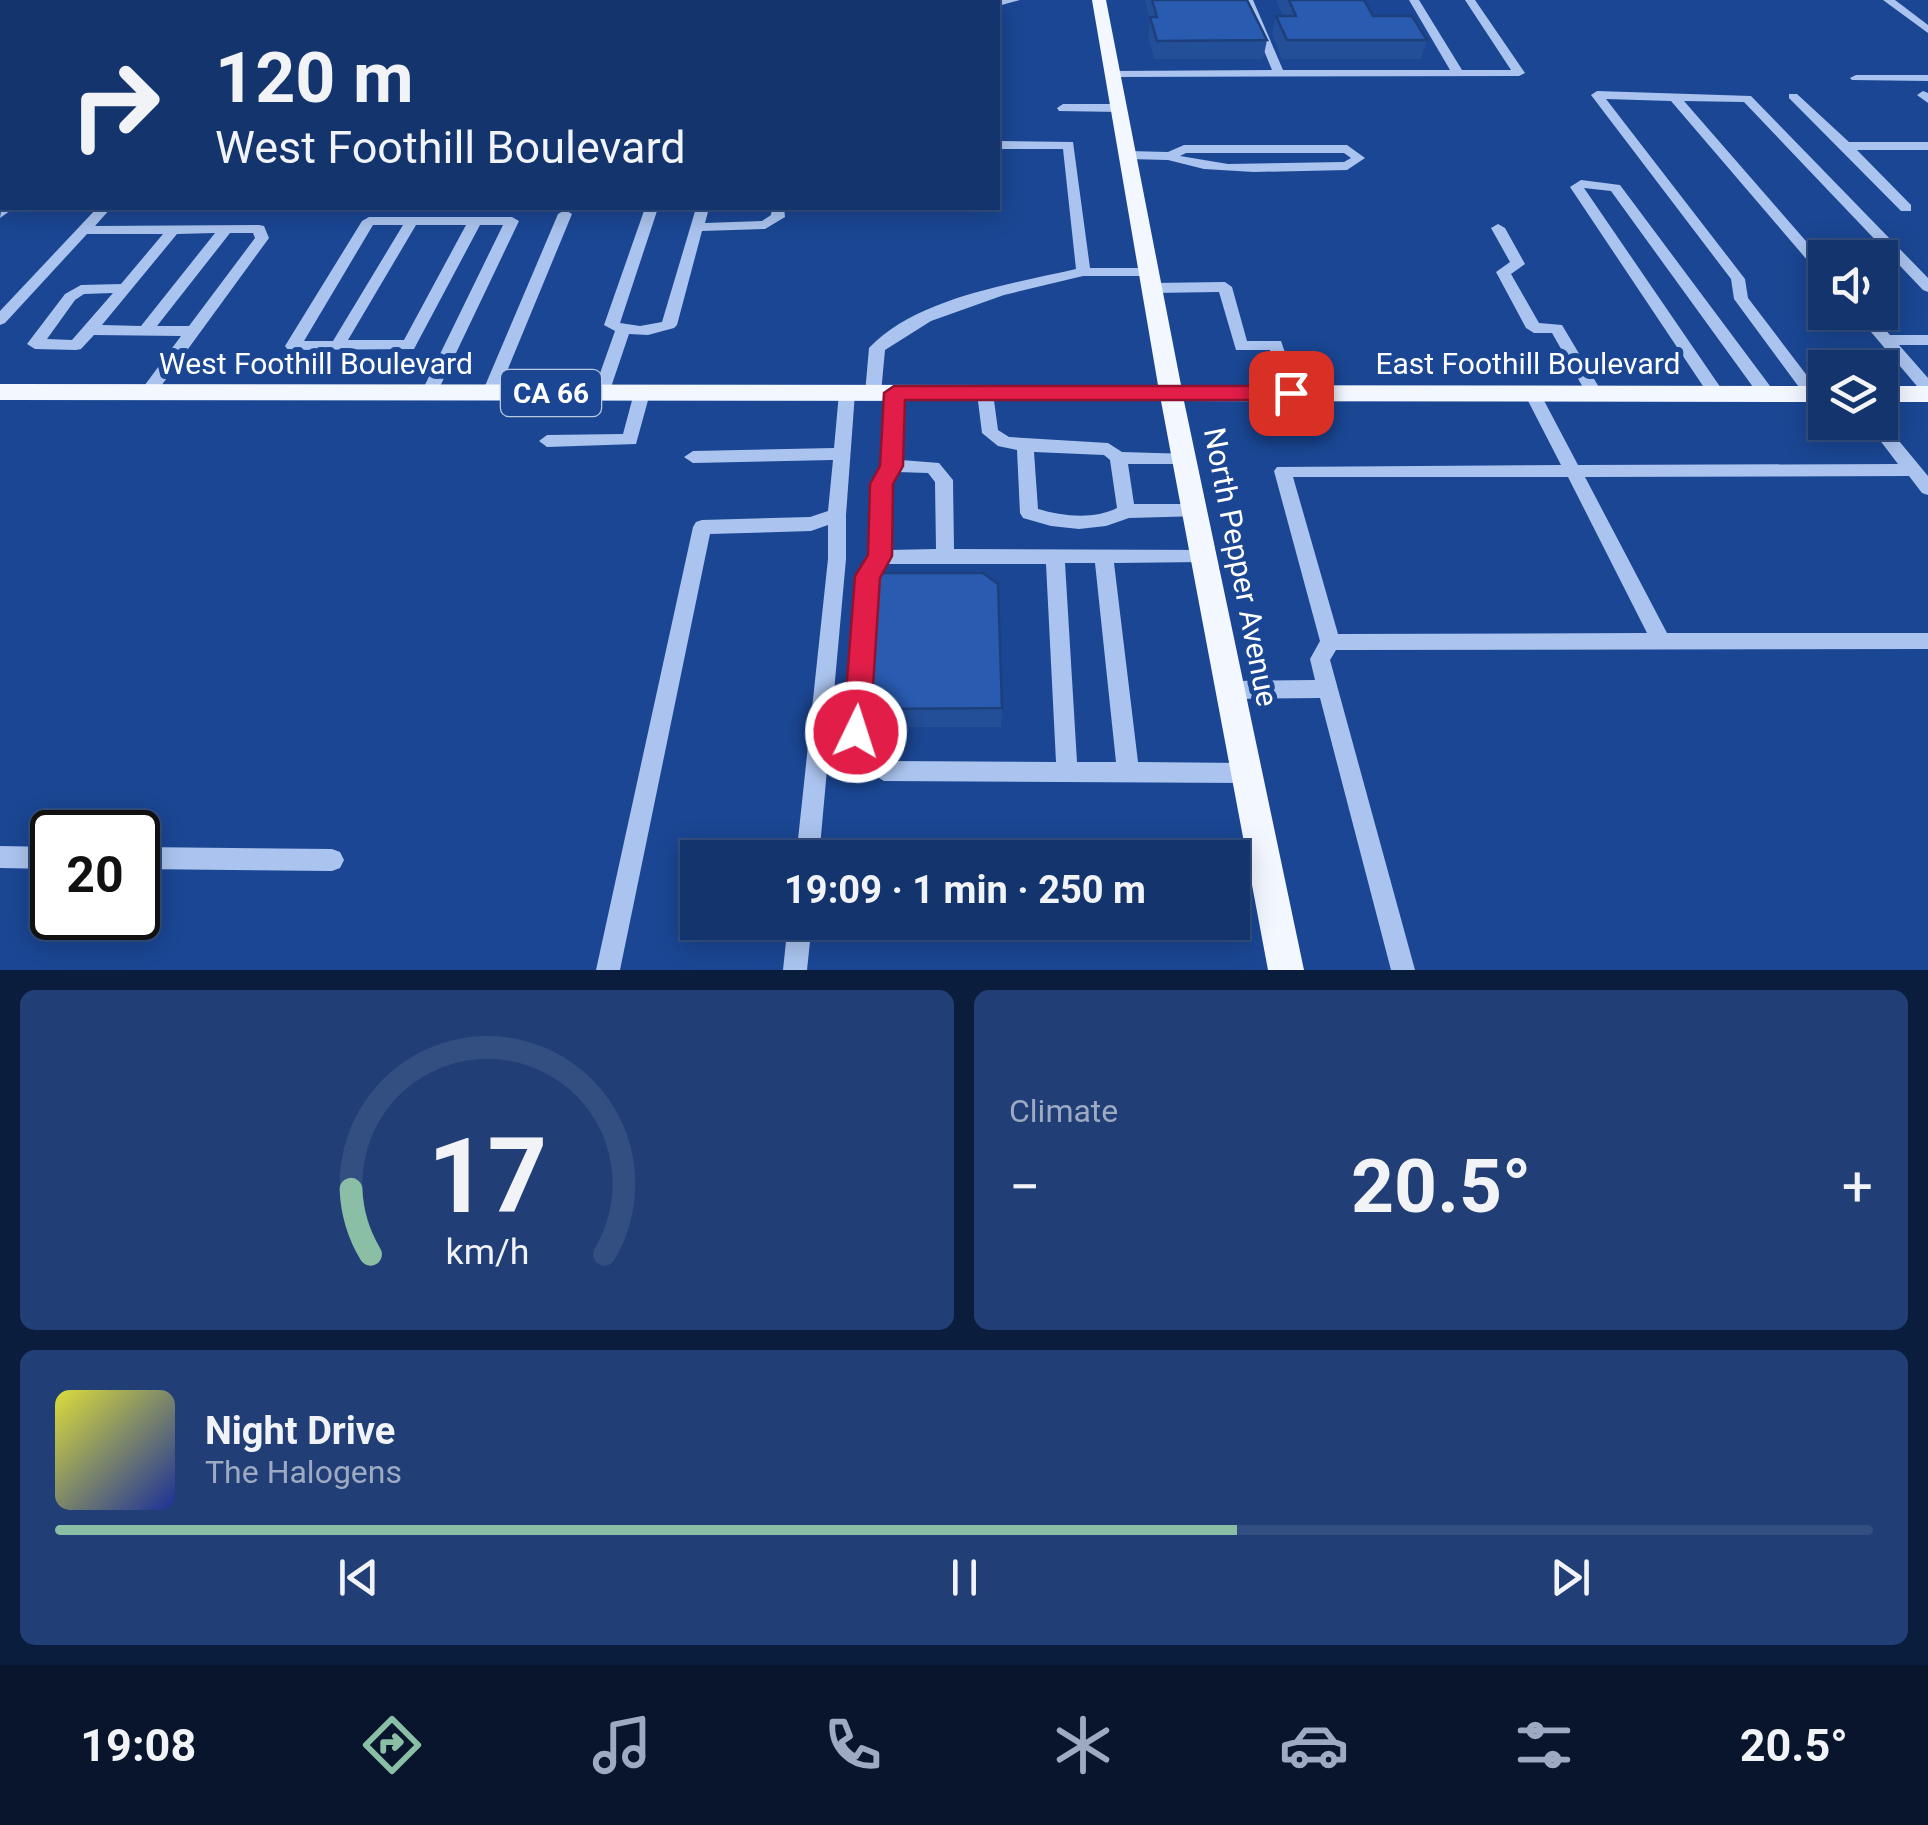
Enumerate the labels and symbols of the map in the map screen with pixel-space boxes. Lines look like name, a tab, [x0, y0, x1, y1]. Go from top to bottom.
street label: West Foothill Boulevard	[159, 346, 473, 381]
street label: East Foothill Boulevard	[1375, 346, 1681, 381]
pin	[1249, 351, 1334, 436]
road number: CA 66	[501, 370, 601, 416]
street label: North Pepper Avenue	[1197, 425, 1285, 709]
position arrow	[804, 680, 908, 784]
speed limit sign: 20	[30, 810, 160, 940]

